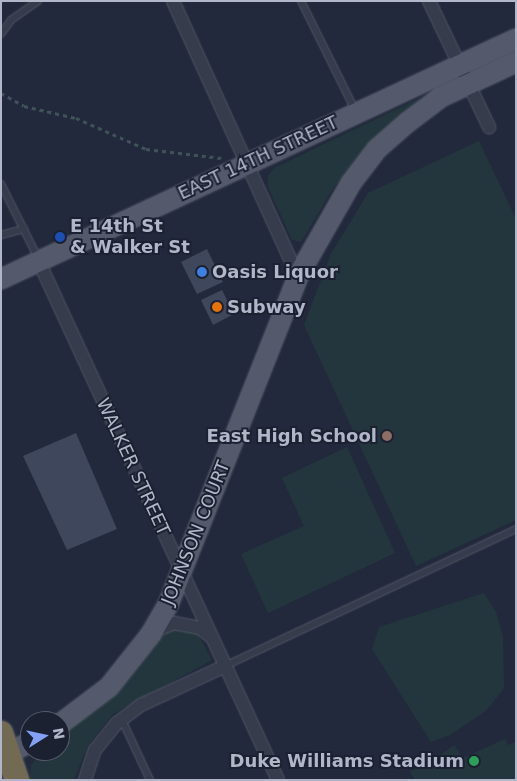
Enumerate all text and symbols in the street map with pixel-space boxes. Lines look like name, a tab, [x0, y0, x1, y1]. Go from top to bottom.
street label: EAST 14TH STREET	[175, 112, 341, 204]
place label: E 14th St & Walker St	[70, 216, 190, 258]
marker: E 14th St & Walker St	[54, 231, 66, 243]
place label: Oasis Liquor	[212, 261, 338, 283]
marker: Oasis Liquor	[196, 266, 208, 278]
place label: Subway	[227, 296, 306, 318]
marker: Subway	[211, 301, 223, 313]
street label: WALKER STREET	[92, 395, 174, 539]
place label: East High School	[206, 425, 377, 447]
marker: East High School	[381, 430, 393, 442]
street label: JOHNSON COURT	[157, 458, 235, 608]
north arrow	[20, 711, 70, 761]
text: N	[50, 726, 68, 741]
place label: Duke Williams Stadium	[230, 750, 464, 772]
marker: Duke Williams Stadium	[468, 755, 480, 767]

